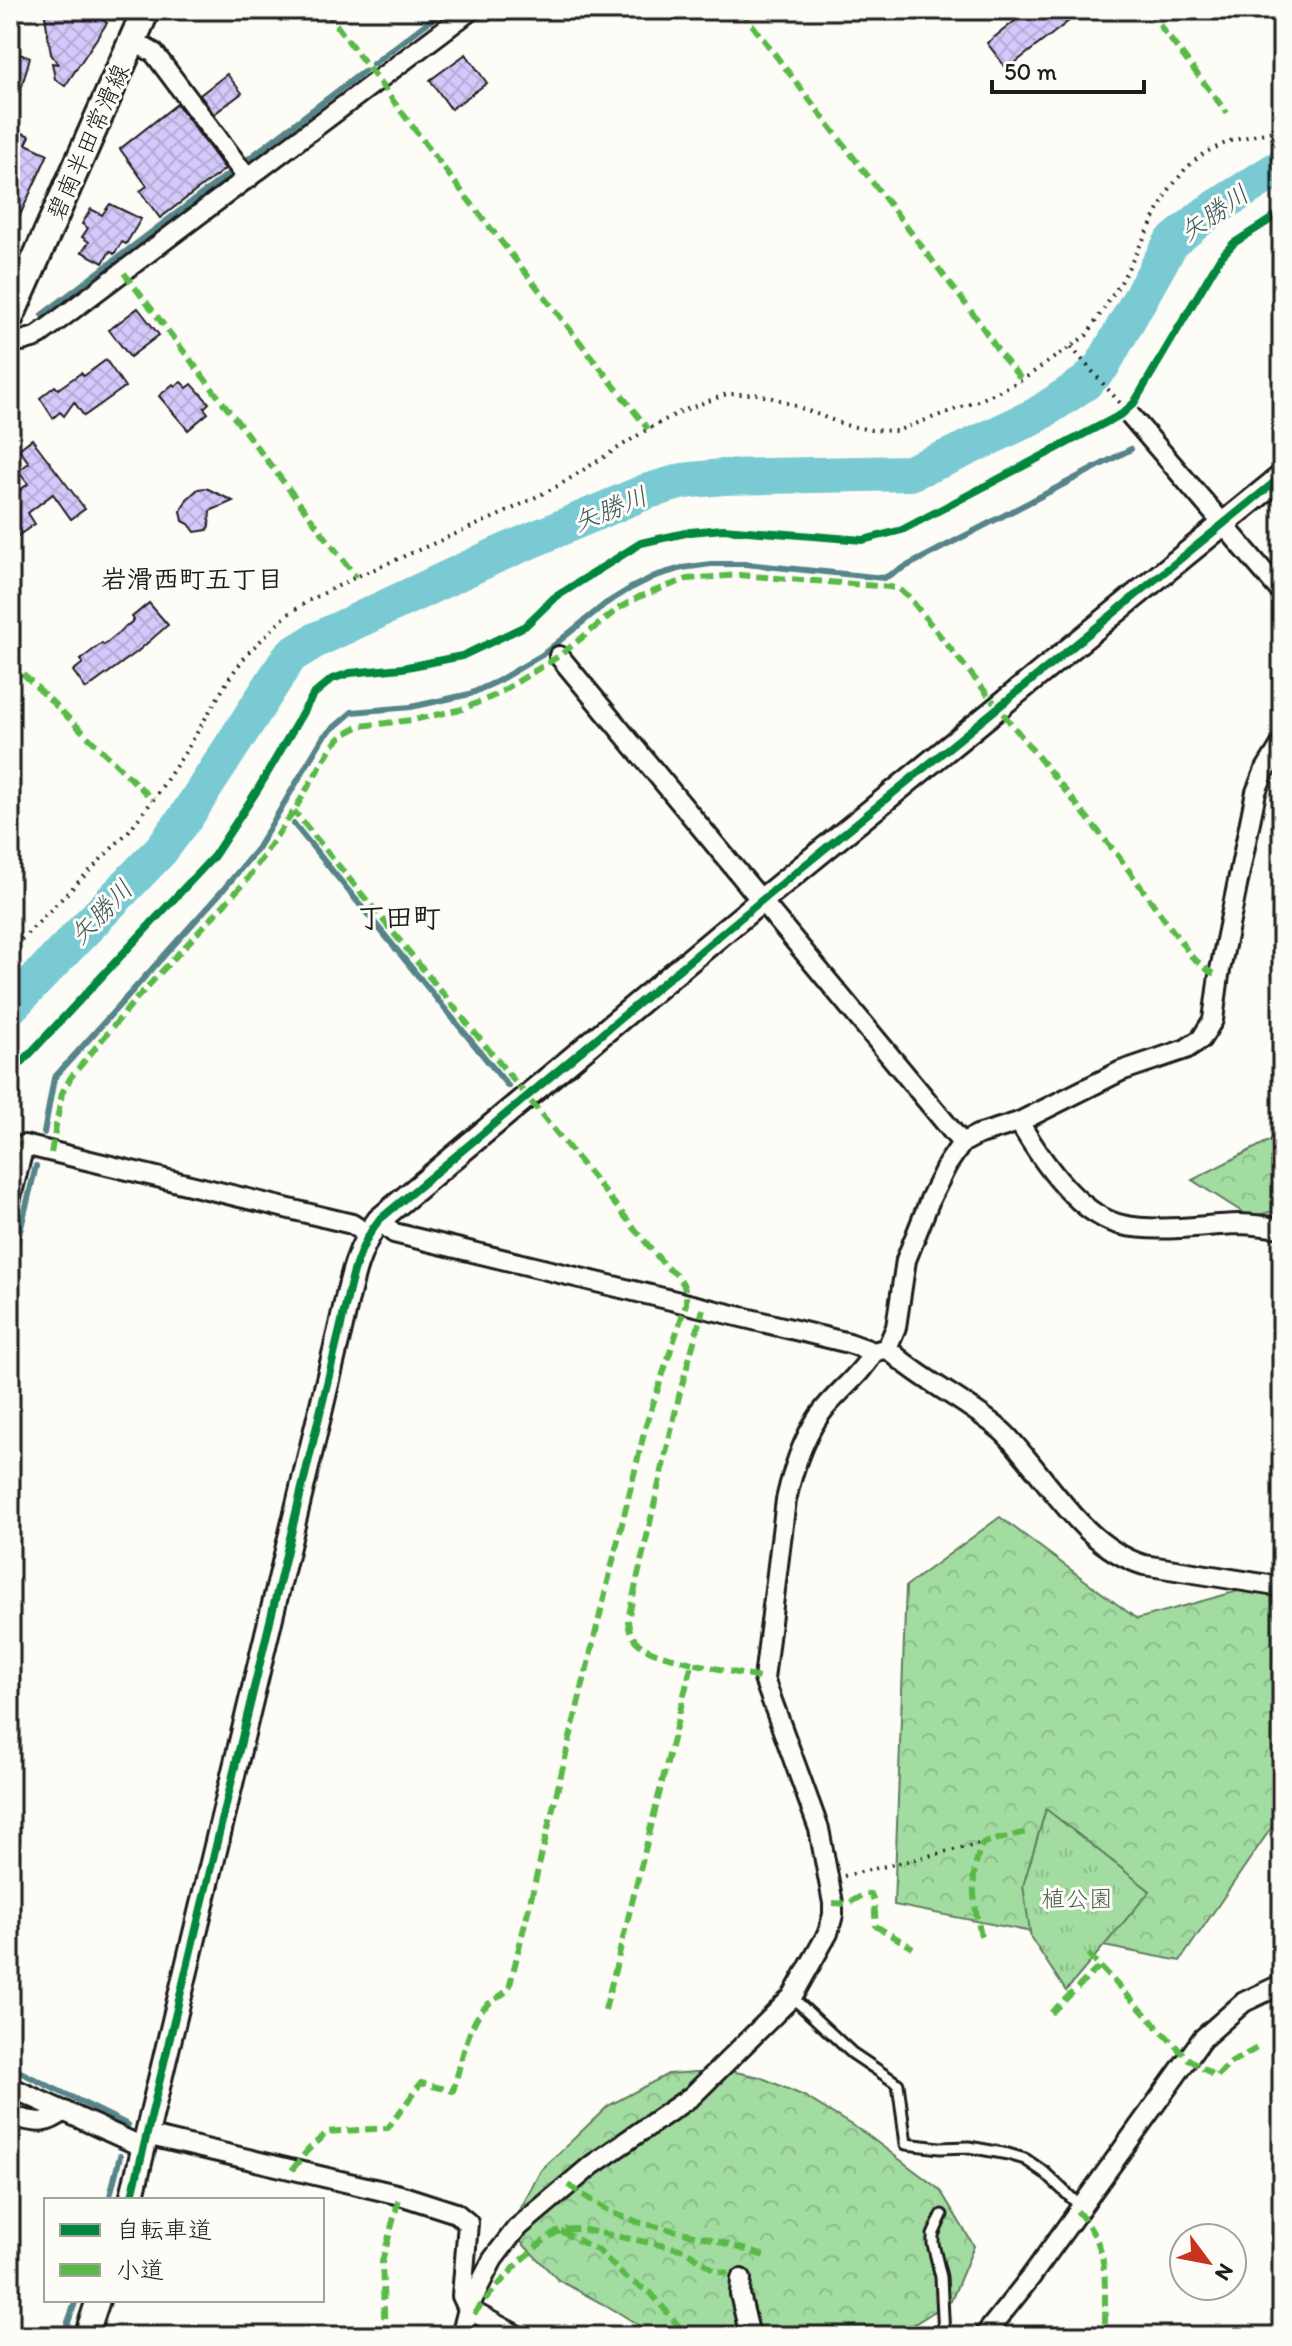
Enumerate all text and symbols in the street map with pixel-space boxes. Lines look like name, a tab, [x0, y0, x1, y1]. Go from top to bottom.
scale bar	[992, 44, 1144, 94]
text: 50 m	[1004, 57, 1057, 86]
street label: 碧南半田常滑線	[40, 59, 135, 224]
water label: 矢勝川	[1173, 178, 1255, 248]
water label: 矢勝川	[568, 480, 652, 538]
district label: 岩滑西町五丁目	[101, 563, 283, 595]
water label: 矢勝川	[62, 873, 140, 951]
district label: 丁田町	[357, 900, 441, 934]
park label: 植公園	[1041, 1884, 1113, 1913]
legend	[44, 2198, 324, 2302]
text: 自転車道	[116, 2215, 212, 2244]
north arrow	[1168, 2222, 1248, 2302]
text: 小道	[116, 2255, 164, 2284]
text: N	[1209, 2259, 1240, 2286]

